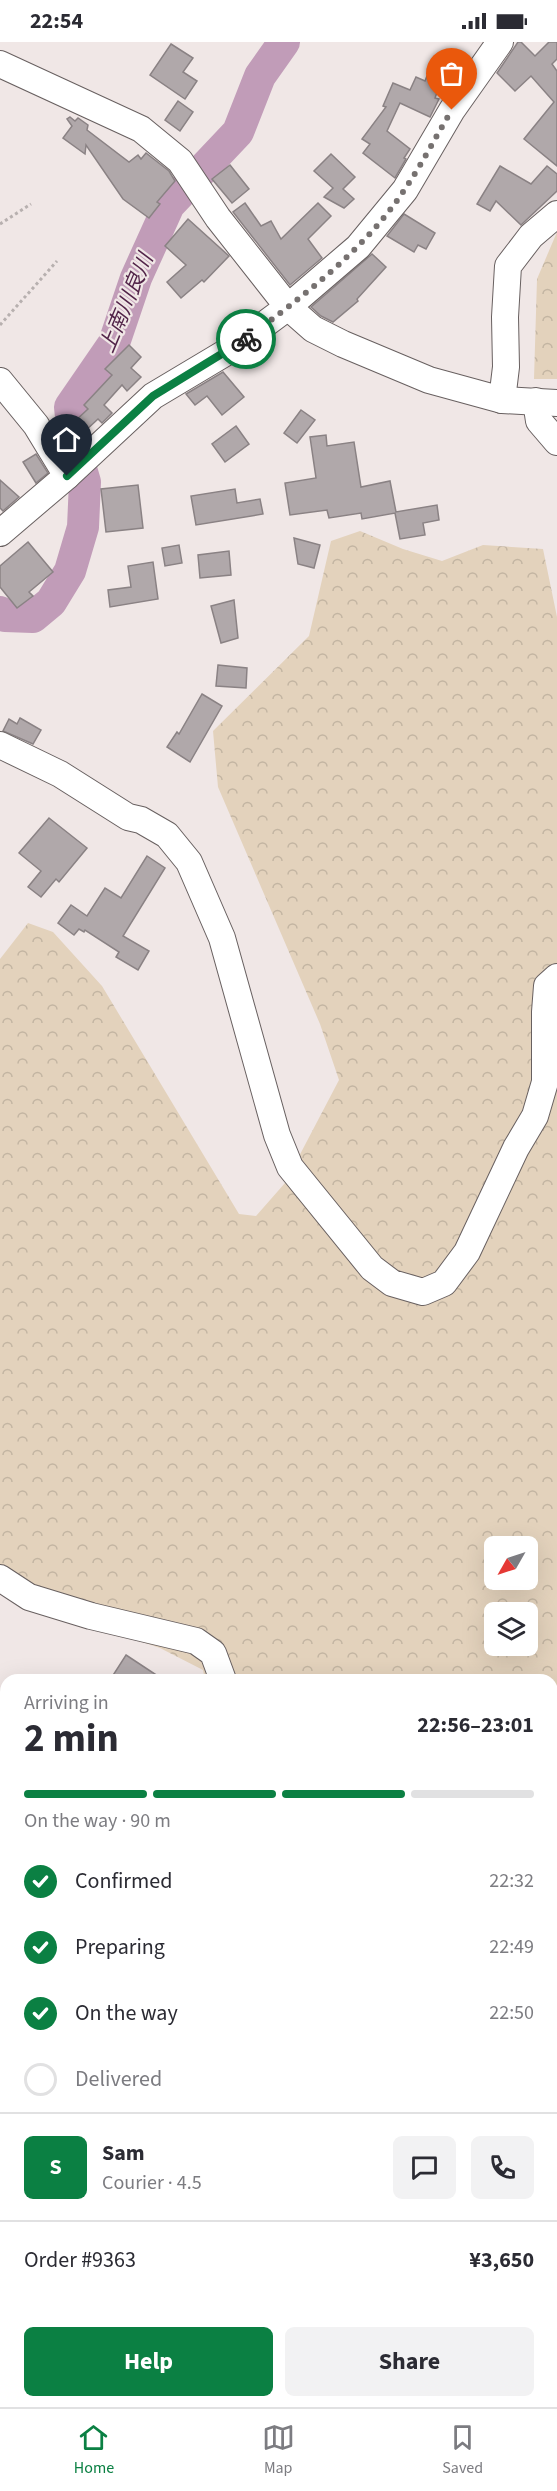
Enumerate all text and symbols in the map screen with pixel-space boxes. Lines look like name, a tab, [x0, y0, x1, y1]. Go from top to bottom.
text: 22:54	[30, 5, 83, 37]
pin	[426, 48, 477, 110]
icon: bag	[435, 57, 468, 90]
water label: 上南川良川	[92, 247, 161, 357]
courier	[216, 309, 276, 369]
icon: bike	[230, 323, 263, 356]
pin	[41, 414, 92, 476]
icon: home	[50, 423, 83, 456]
north arrow	[484, 1536, 538, 1590]
map controls	[484, 1536, 538, 1656]
button: layers	[484, 1602, 538, 1656]
text: Arriving in	[24, 1689, 109, 1717]
text: 22:56–23:01	[417, 1709, 534, 1741]
text: 2 min	[24, 1711, 119, 1767]
text: On the way · 90 m	[24, 1807, 171, 1835]
icon: check	[24, 1865, 57, 1898]
text: Confirmed	[75, 1865, 172, 1897]
text: 22:32	[489, 1867, 534, 1895]
icon: check	[24, 1931, 57, 1964]
text: Preparing	[75, 1931, 165, 1963]
text: 22:49	[489, 1933, 534, 1961]
icon: check	[24, 1997, 57, 2030]
text: On the way	[75, 1997, 178, 2029]
text: 22:50	[489, 1999, 534, 2027]
text: Delivered	[75, 2063, 162, 2095]
button: chat	[393, 2136, 456, 2199]
button: phone	[471, 2136, 534, 2199]
text: Sam	[102, 2137, 145, 2169]
text: S	[49, 2151, 62, 2183]
text: Courier · 4.5	[102, 2169, 202, 2197]
text: Order #9363	[24, 2244, 136, 2276]
text: ¥3,650	[469, 2244, 534, 2276]
button: Help	[24, 2327, 273, 2396]
button: Share	[285, 2327, 534, 2396]
tab: Home	[74, 2421, 114, 2479]
tab: Map	[262, 2421, 295, 2479]
tab: Saved	[442, 2421, 483, 2479]

